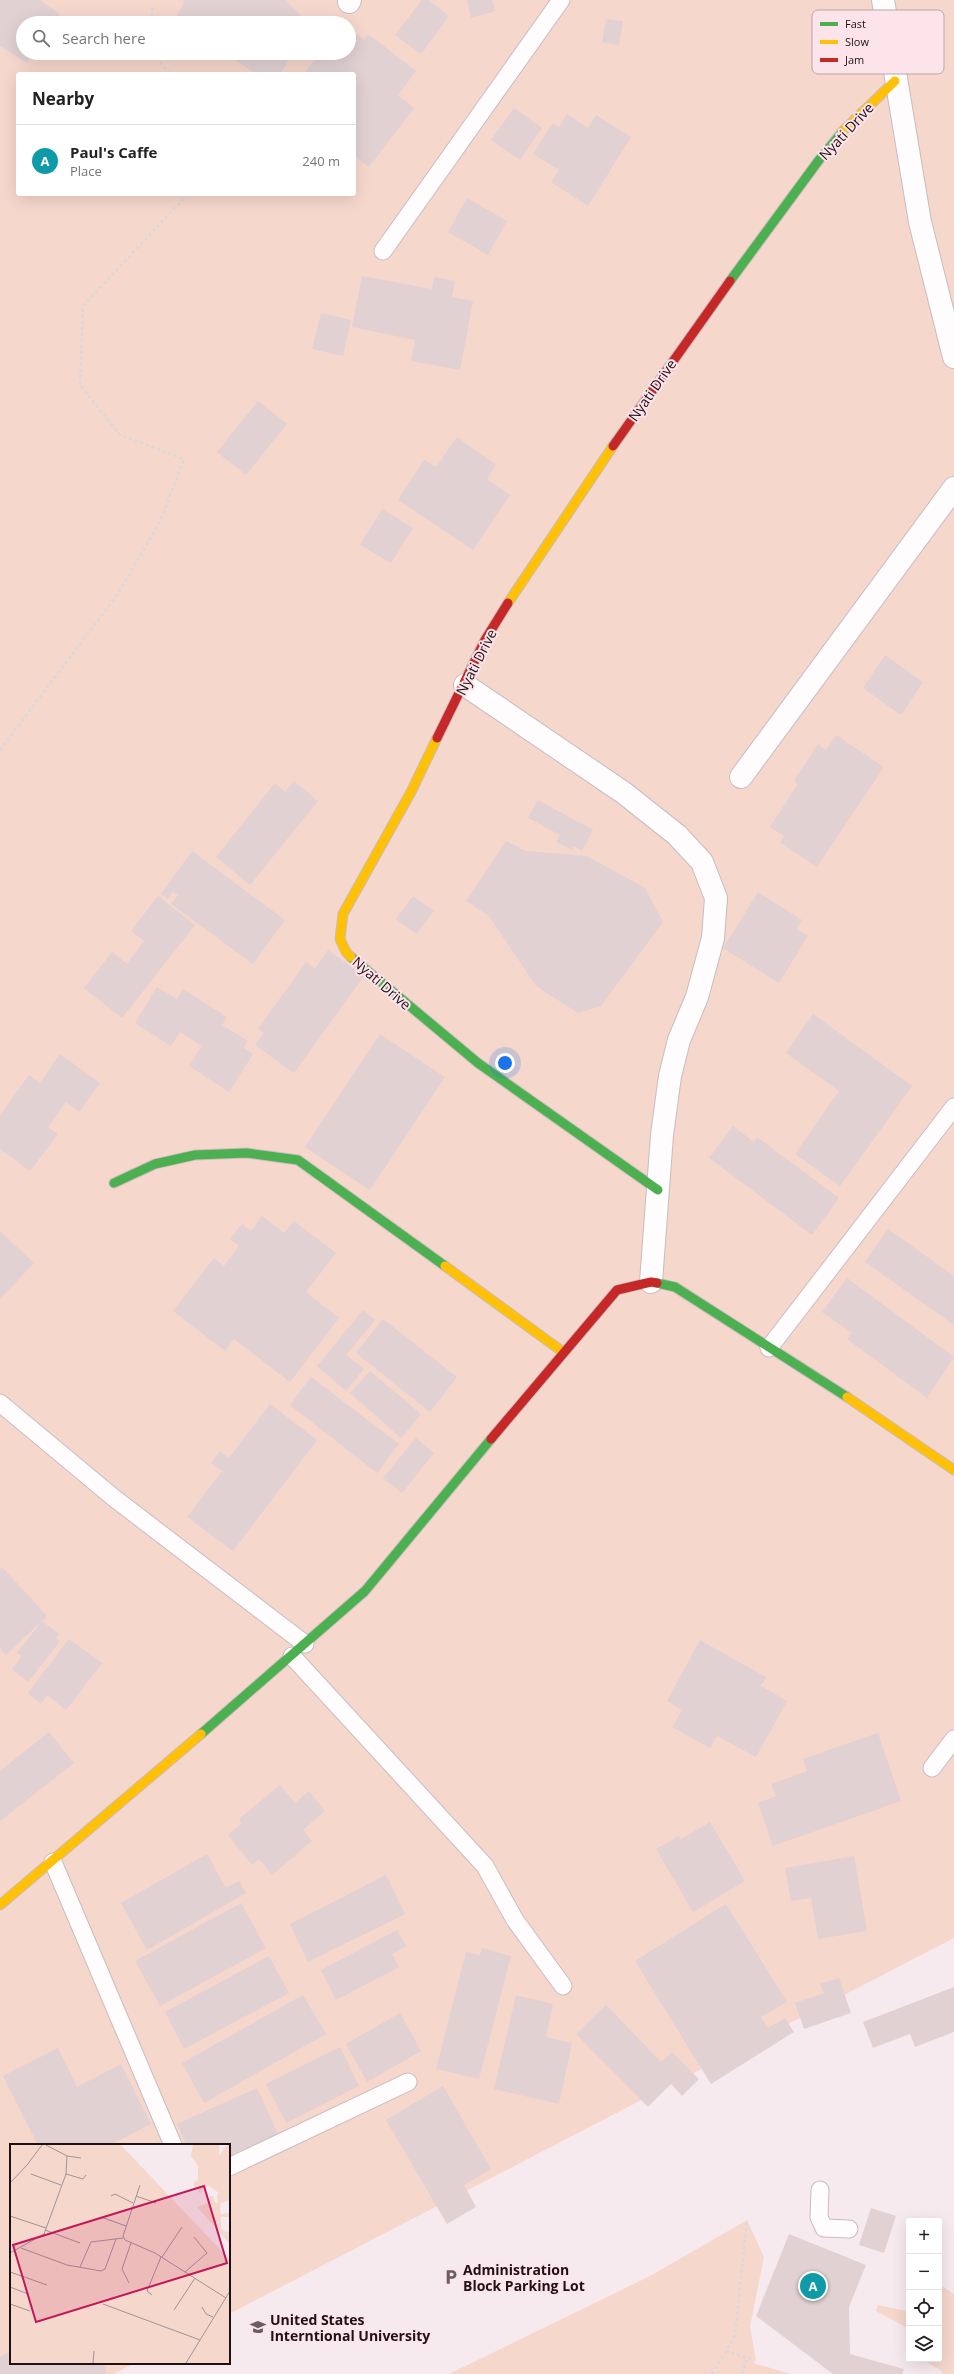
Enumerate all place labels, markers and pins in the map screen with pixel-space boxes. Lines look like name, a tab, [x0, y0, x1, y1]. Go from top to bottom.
place label: Administration Block Parking Lot	[463, 2260, 585, 2295]
parking icon: Administration Block Parking Lot	[442, 2268, 460, 2286]
pin: A	[800, 2271, 826, 2301]
place label: United States Interntional University	[270, 2310, 430, 2345]
school or university icon: United States Interntional University	[249, 2318, 267, 2336]

